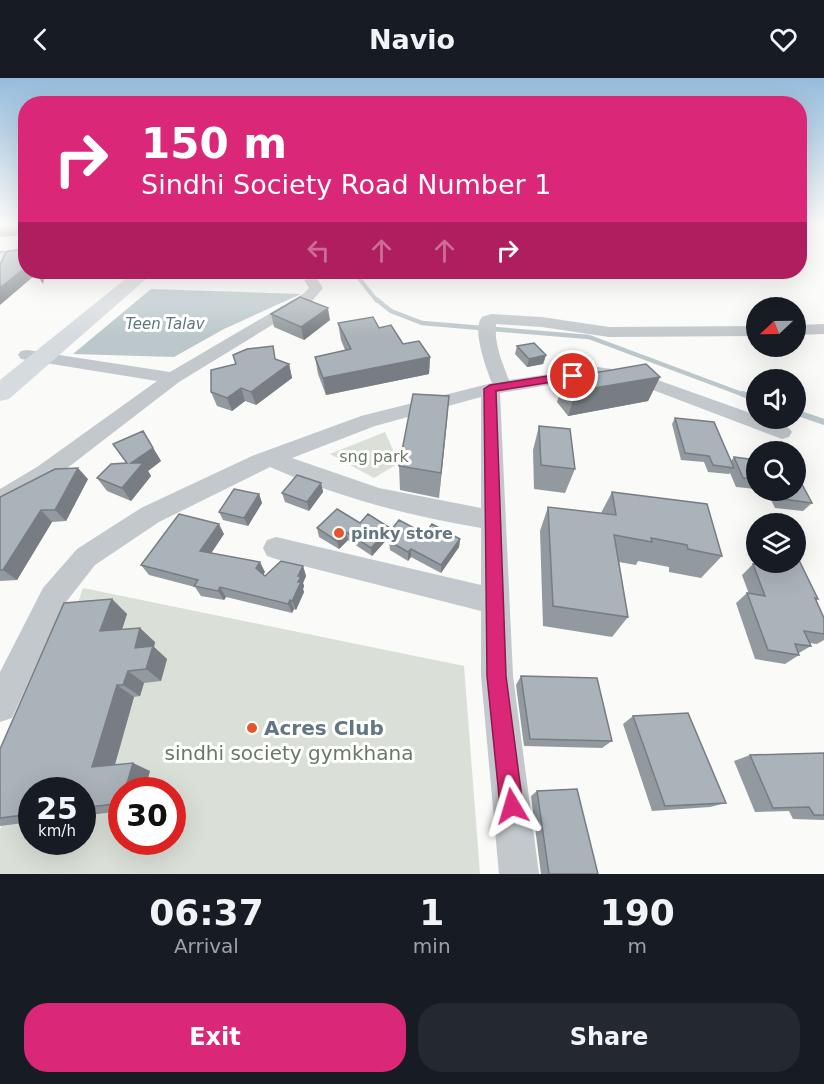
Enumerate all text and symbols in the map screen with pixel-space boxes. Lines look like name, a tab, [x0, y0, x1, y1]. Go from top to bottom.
icon: back	[24, 23, 57, 56]
icon: heart	[767, 23, 800, 56]
text: Navio	[369, 24, 455, 55]
text: 150 m	[141, 119, 287, 168]
icon: right	[42, 120, 120, 198]
text: Sindhi Society Road Number 1	[141, 169, 551, 200]
icon: left	[302, 234, 335, 267]
icon: ahead	[365, 234, 398, 267]
icon: ahead	[428, 234, 461, 267]
icon: right	[491, 234, 524, 267]
north arrow	[746, 297, 806, 357]
map controls	[746, 297, 806, 573]
water label: Teen Talav	[125, 315, 206, 333]
pin	[547, 350, 598, 401]
icon: arrive	[556, 359, 589, 392]
button: sound	[746, 369, 806, 429]
button: search	[746, 441, 806, 501]
park label: sng park	[339, 447, 409, 466]
button: layers	[746, 513, 806, 573]
place label: pinky store	[351, 524, 453, 543]
marker: pinky store	[332, 526, 346, 540]
place label: Acres Club	[264, 716, 384, 740]
marker: Acres Club	[245, 721, 259, 735]
park label: sindhi society gymkhana	[165, 741, 413, 765]
position arrow	[480, 774, 544, 838]
speed limit sign: 30	[108, 777, 186, 855]
text: 25	[36, 791, 78, 826]
text: km/h	[38, 822, 76, 840]
text: 06:37	[149, 892, 264, 933]
text: 1	[419, 892, 444, 933]
text: 190	[600, 892, 675, 933]
text: Arrival	[174, 934, 239, 958]
text: min	[413, 934, 451, 958]
text: m	[628, 934, 647, 958]
button: Exit	[24, 1003, 406, 1072]
button: Share	[418, 1003, 800, 1072]

